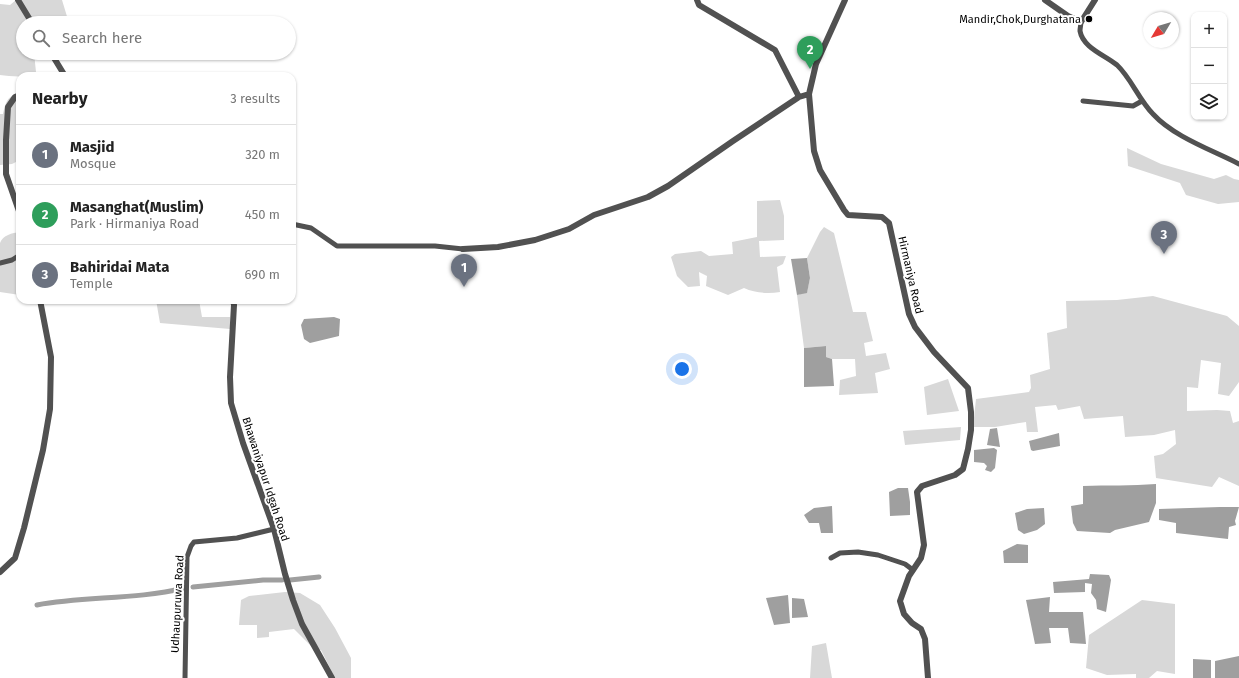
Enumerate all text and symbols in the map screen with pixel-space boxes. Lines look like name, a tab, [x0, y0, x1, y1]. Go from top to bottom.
north arrow	[1143, 12, 1179, 48]
map controls	[1191, 12, 1227, 120]
button: +	[1191, 12, 1227, 48]
place label: Mandir,Chok,Durghatana	[959, 13, 1081, 26]
marker: Mandir,Chok,Durghatana	[1084, 14, 1094, 24]
search box	[16, 16, 296, 60]
icon: search	[30, 27, 52, 49]
text: Search here	[62, 29, 142, 47]
pin: 2	[797, 36, 823, 69]
button: −	[1191, 48, 1227, 84]
button: layers	[1191, 84, 1227, 120]
text: Nearby	[32, 88, 87, 109]
text: 3 results	[230, 91, 280, 106]
text: Masjid	[70, 138, 115, 156]
text: 1	[42, 147, 48, 162]
text: 320 m	[245, 147, 280, 162]
text: Mosque	[70, 156, 116, 171]
text: Masanghat(Muslim)	[70, 198, 204, 216]
text: 2	[42, 207, 48, 222]
text: 450 m	[245, 207, 280, 222]
text: Park · Hirmaniya Road	[70, 216, 199, 231]
pin: 3	[1151, 221, 1177, 254]
street label: Hirmaniya Road	[895, 235, 926, 315]
pin: 1	[451, 254, 477, 287]
text: Bahiridai Mata	[70, 258, 169, 276]
text: 3	[42, 267, 48, 282]
text: 690 m	[245, 267, 280, 282]
text: Temple	[70, 276, 113, 291]
your location	[672, 359, 692, 379]
street label: Bhawaniyapur Idgah Road	[239, 415, 292, 543]
street label: Udhaupuruwa Road	[168, 555, 187, 653]

